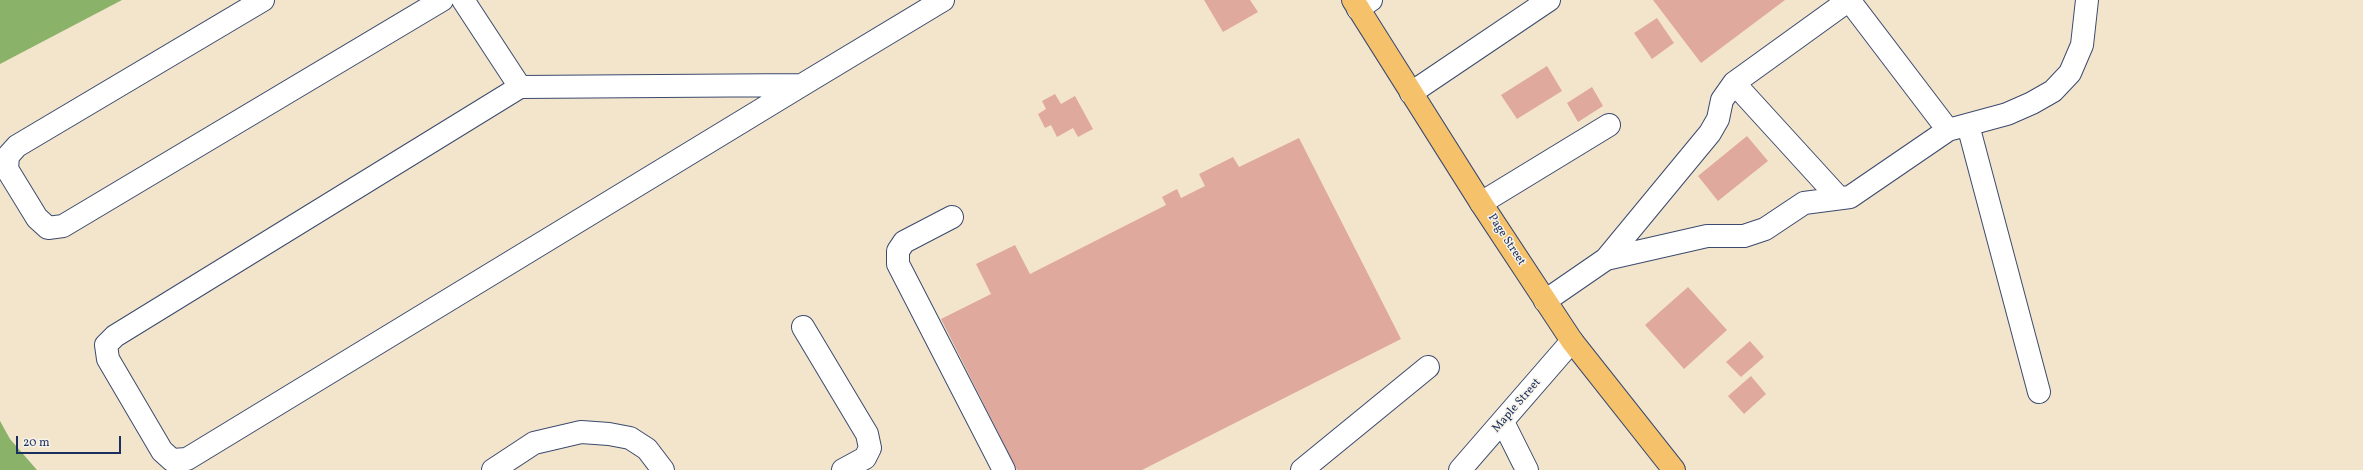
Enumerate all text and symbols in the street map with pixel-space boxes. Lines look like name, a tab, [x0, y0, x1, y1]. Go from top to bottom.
street label: Page Street	[1484, 211, 1528, 269]
street label: Maple Street	[1490, 376, 1544, 436]
scale bar	[18, 428, 123, 454]
text: 20 m	[23, 435, 50, 451]

